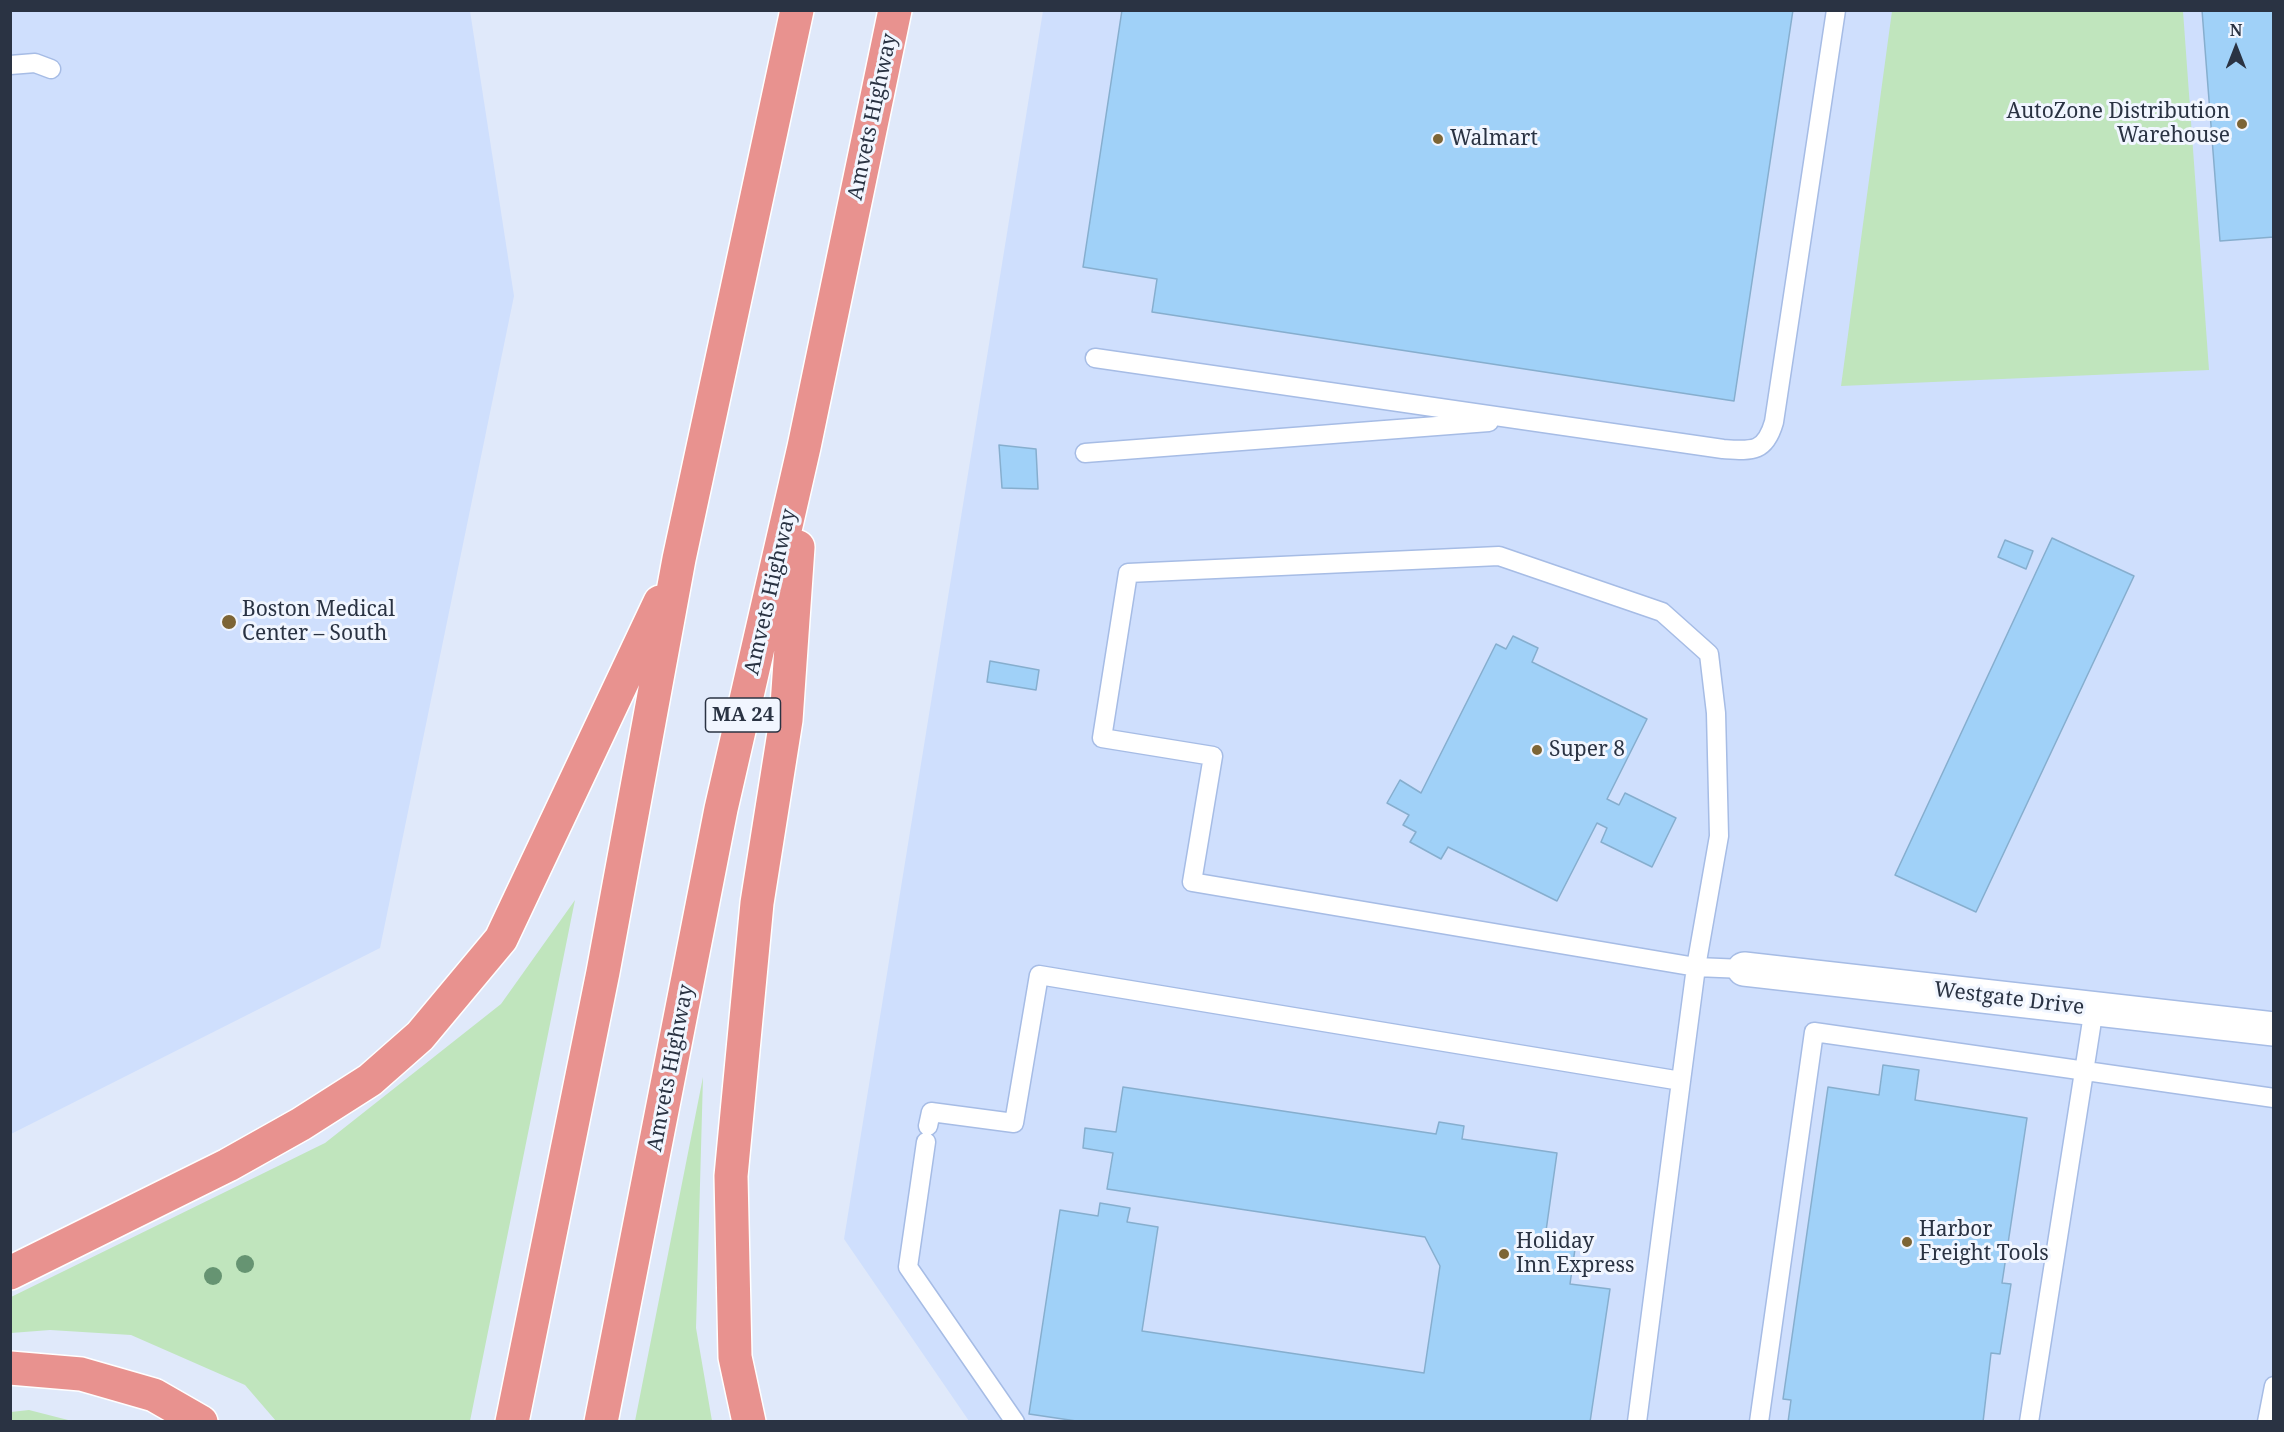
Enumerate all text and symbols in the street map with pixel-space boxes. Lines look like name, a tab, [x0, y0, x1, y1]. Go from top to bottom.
north arrow	[2206, 18, 2266, 78]
text: N	[2230, 19, 2242, 41]
street label: Amvets Highway	[843, 31, 903, 203]
place label: AutoZone Distribution Warehouse	[2007, 99, 2230, 149]
marker: AutoZone Distribution Warehouse	[2235, 117, 2249, 131]
place label: Walmart	[1450, 126, 1538, 152]
marker: Walmart	[1431, 132, 1445, 146]
street label: Amvets Highway	[740, 506, 802, 678]
place label: Boston Medical Center – South	[242, 597, 395, 647]
marker: Boston Medical Center – South	[220, 613, 238, 631]
road number: MA 24	[706, 698, 780, 732]
place label: Super 8	[1549, 737, 1625, 763]
marker: Super 8	[1530, 743, 1544, 757]
street label: Westgate Drive	[1932, 977, 2086, 1021]
street label: Amvets Highway	[642, 982, 700, 1154]
place label: Harbor Freight Tools	[1919, 1217, 2049, 1267]
place label: Holiday Inn Express	[1516, 1229, 1634, 1279]
marker: Harbor Freight Tools	[1900, 1235, 1914, 1249]
marker: Holiday Inn Express	[1497, 1247, 1511, 1261]

